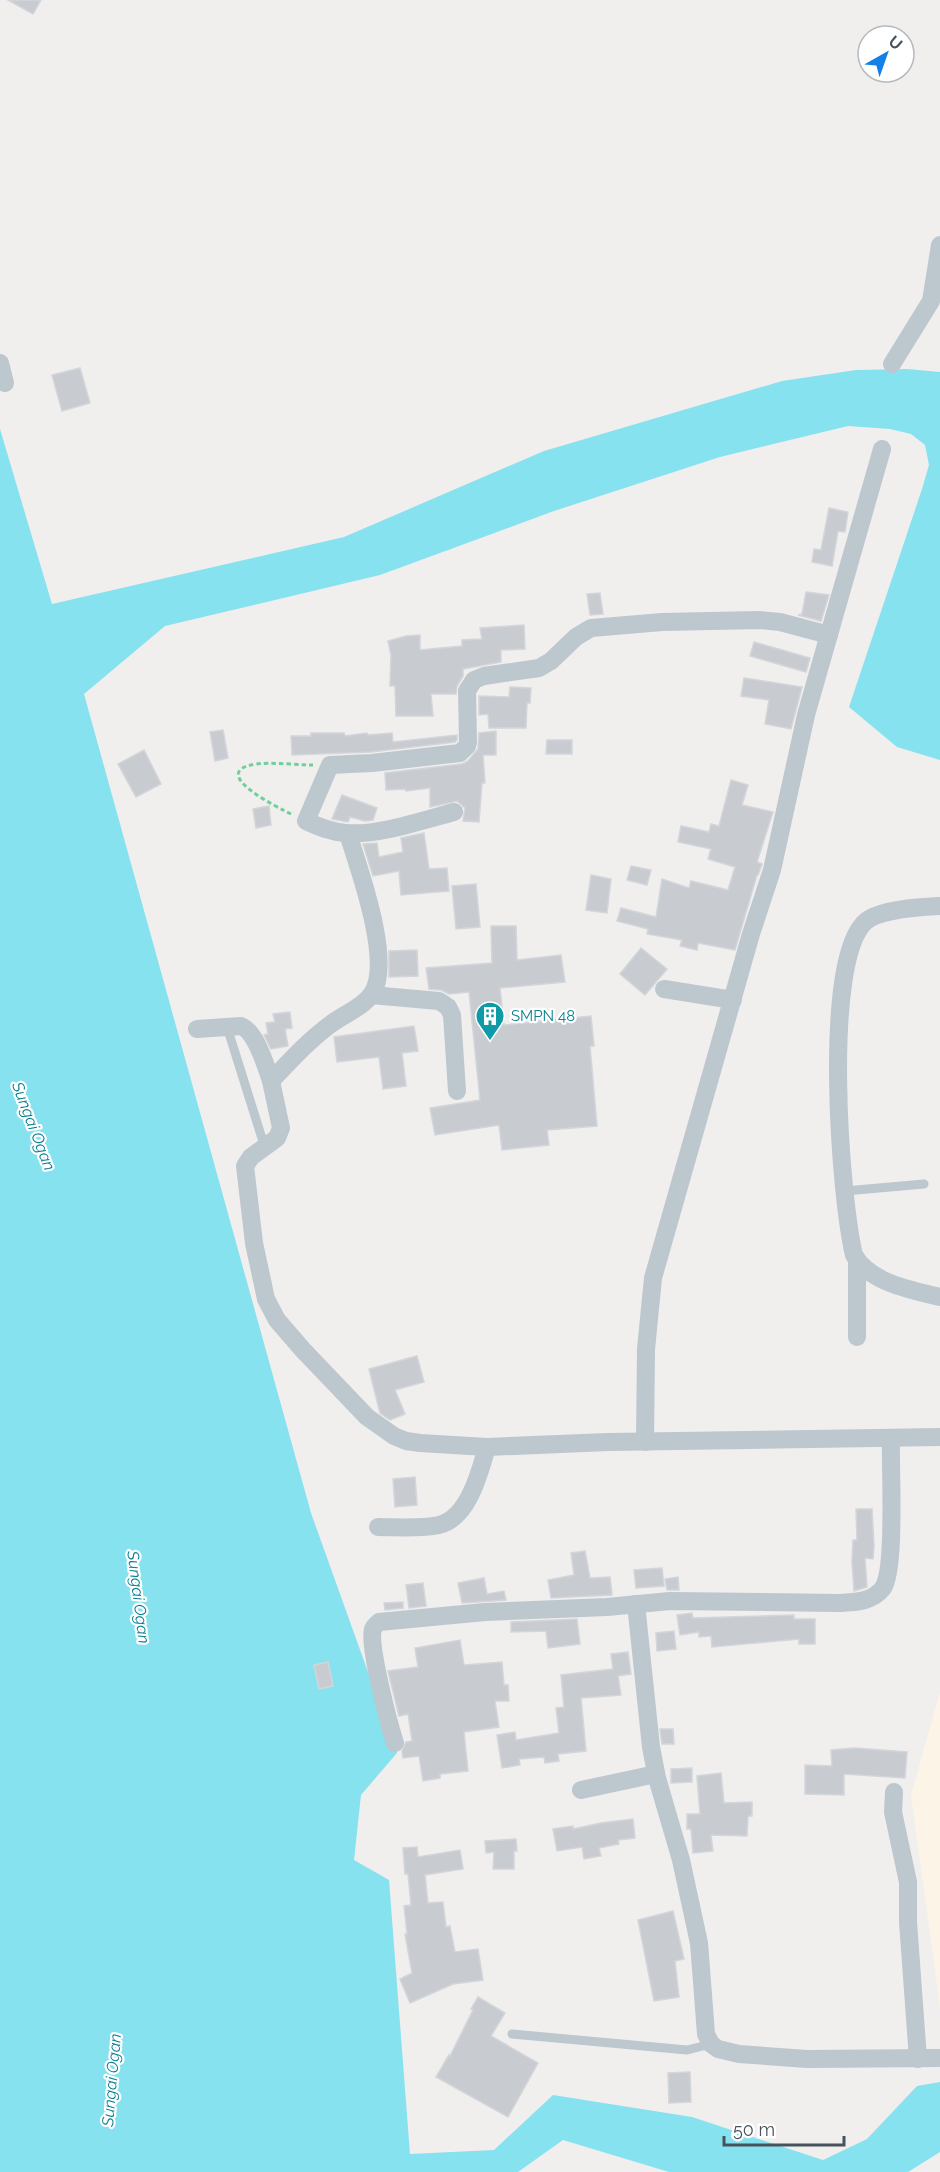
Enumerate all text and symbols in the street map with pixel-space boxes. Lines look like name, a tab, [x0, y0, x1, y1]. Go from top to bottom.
north arrow	[856, 24, 916, 84]
text: U	[885, 32, 906, 54]
building icon: SMPN 48	[474, 1000, 506, 1042]
place label: SMPN 48	[511, 1007, 575, 1025]
water label: Sungai Ogan	[8, 1078, 59, 1173]
water label: Sungai Ogan	[123, 1549, 154, 1645]
water label: Sungai Ogan	[98, 2033, 125, 2128]
scale bar	[724, 2109, 844, 2147]
text: 50 m	[733, 2119, 775, 2140]

